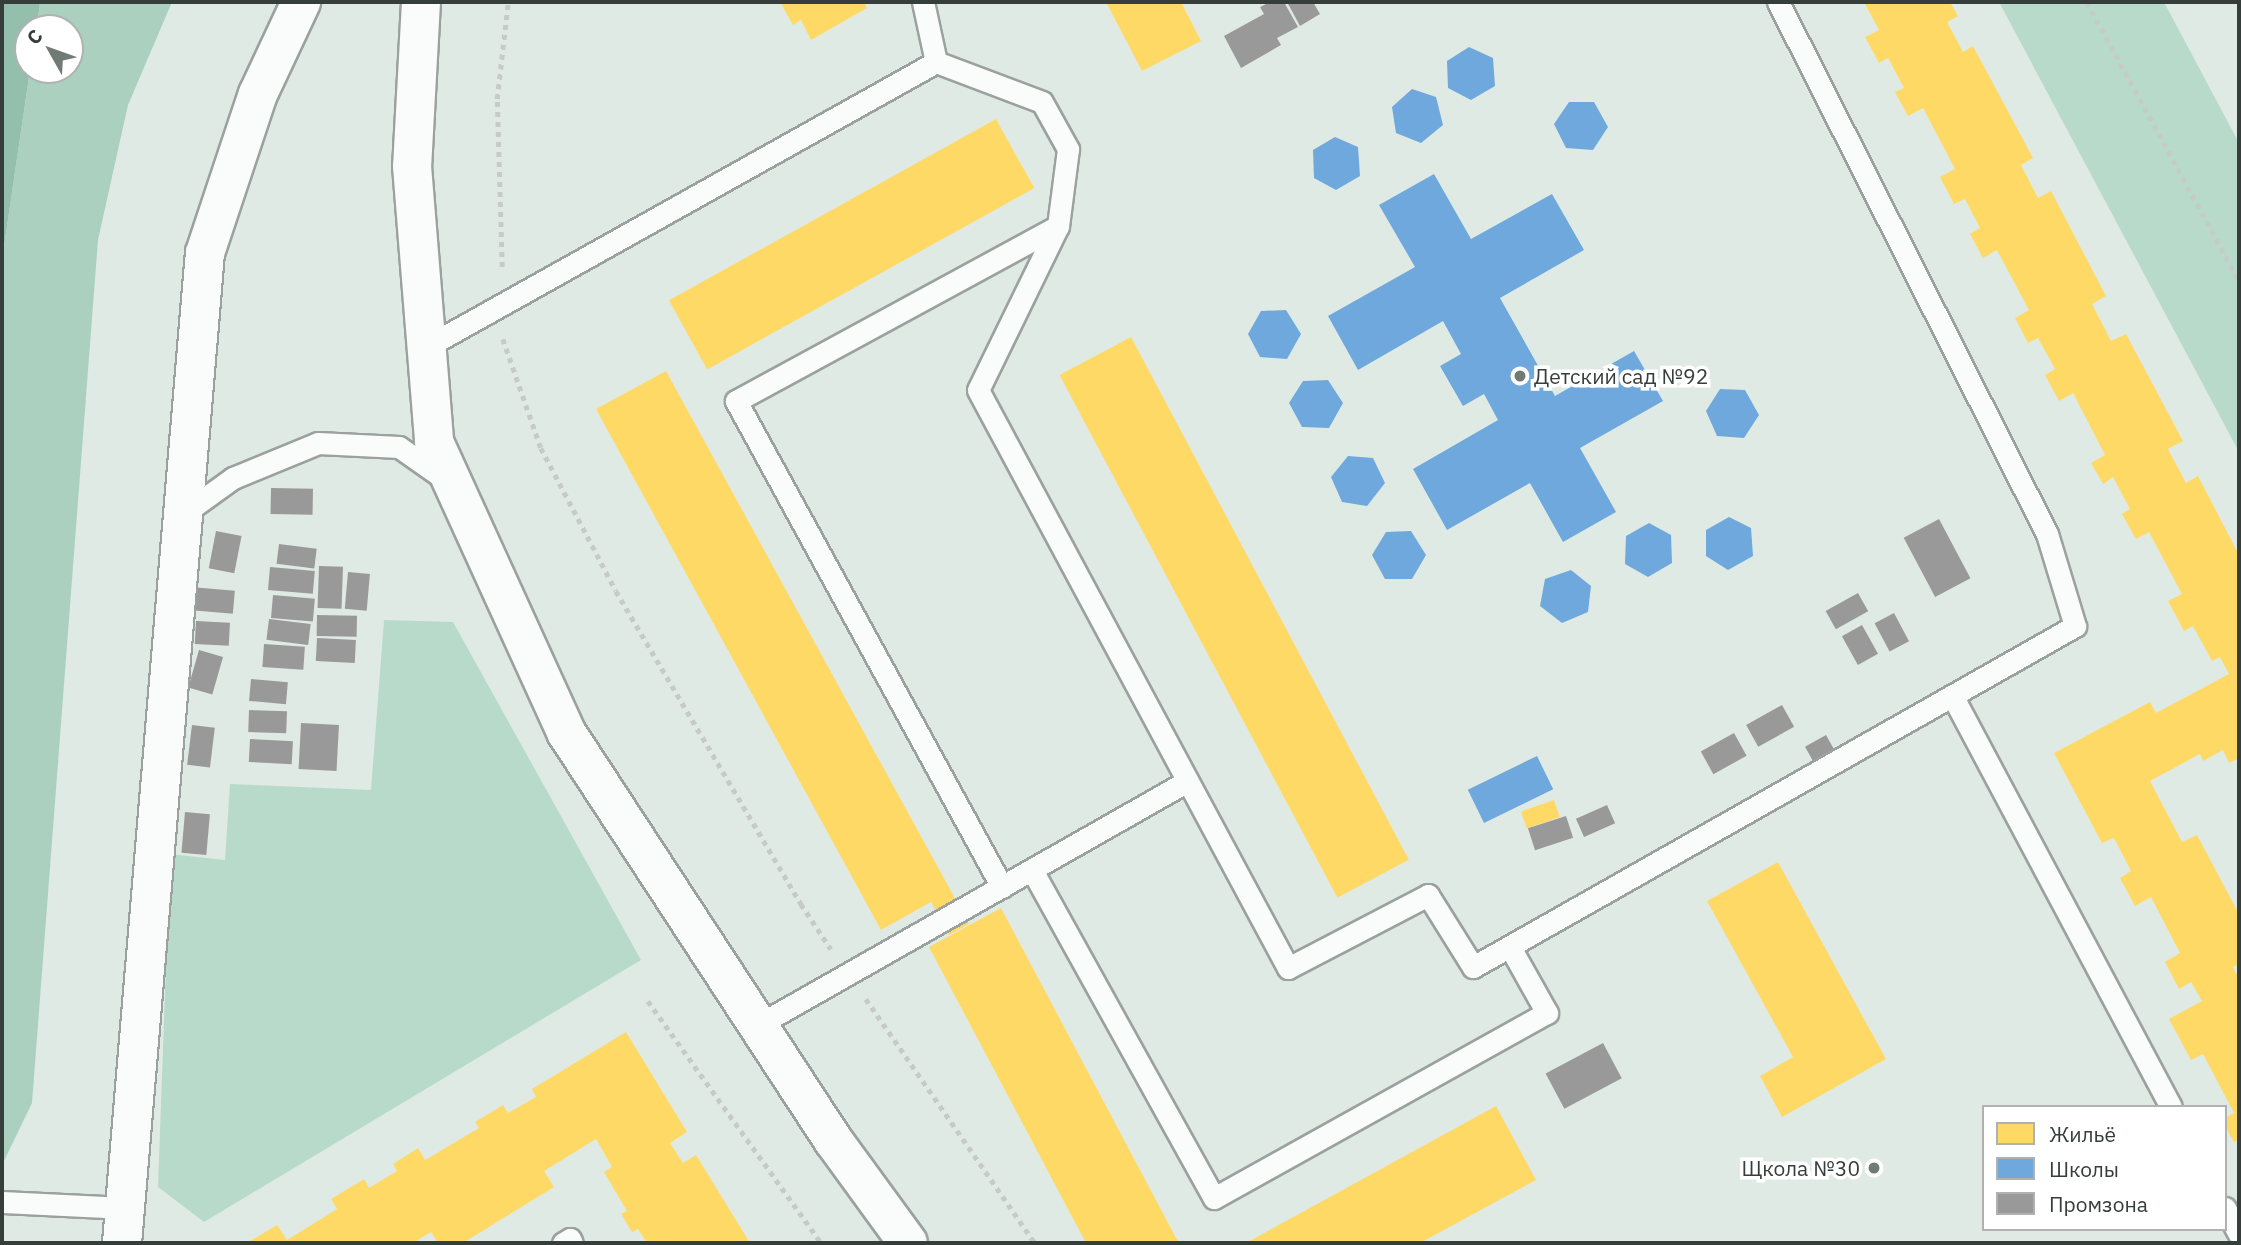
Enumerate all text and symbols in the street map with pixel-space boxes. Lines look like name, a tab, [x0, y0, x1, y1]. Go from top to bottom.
north arrow	[14, 14, 84, 84]
text: С	[21, 24, 48, 49]
place label: Детский сад №92	[1534, 363, 1708, 389]
marker: Детский сад №92	[1512, 368, 1528, 384]
legend	[1982, 1105, 2227, 1231]
text: Жильё	[2049, 1120, 2116, 1148]
place label: Щкола №30	[1741, 1155, 1860, 1181]
text: Школы	[2049, 1155, 2119, 1183]
marker: Щкола №30	[1866, 1160, 1882, 1176]
text: Промзона	[2049, 1190, 2148, 1218]

